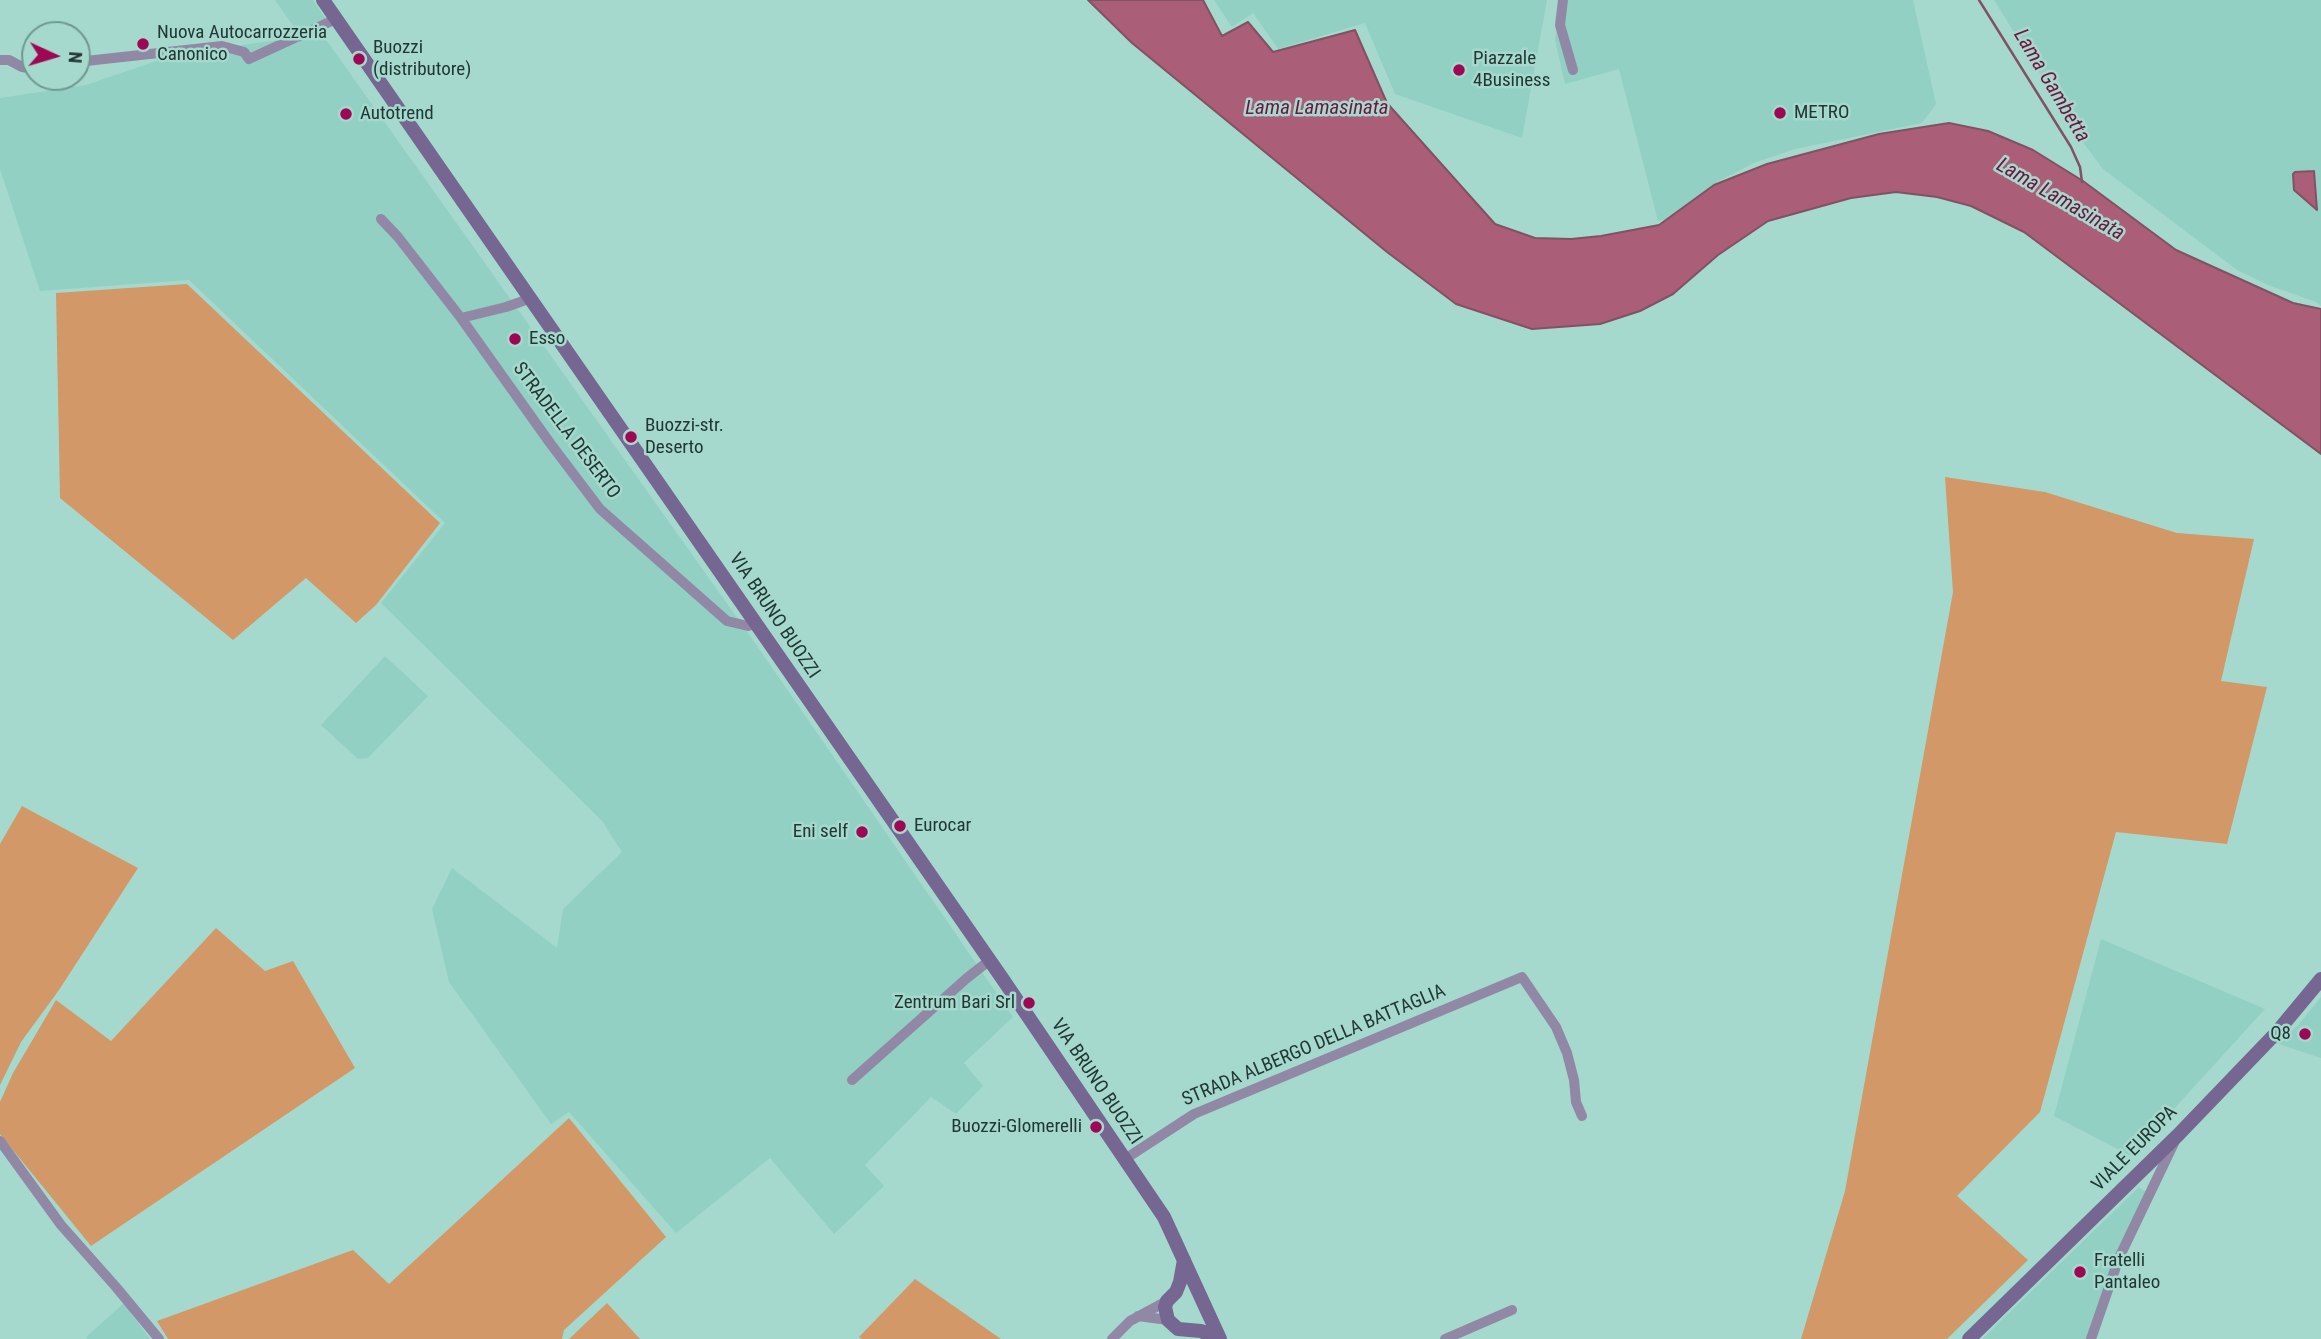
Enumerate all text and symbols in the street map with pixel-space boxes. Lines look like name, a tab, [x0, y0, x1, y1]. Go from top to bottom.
north arrow	[21, 21, 91, 91]
place label: Nuova Autocarrozzeria Canonico	[157, 22, 327, 66]
water label: Lama Gambetta	[2007, 25, 2095, 147]
marker: Nuova Autocarrozzeria Canonico	[135, 36, 151, 52]
place label: Buozzi (distributore)	[373, 37, 471, 81]
place label: Piazzale 4Business	[1473, 48, 1550, 92]
text: N	[64, 51, 87, 64]
marker: Buozzi (distributore)	[351, 51, 367, 67]
marker: Piazzale 4Business	[1451, 62, 1467, 78]
water label: Lama Lamasinata	[1245, 96, 1389, 122]
place label: METRO	[1794, 102, 1849, 124]
place label: Autotrend	[360, 103, 434, 125]
marker: METRO	[1772, 105, 1788, 121]
marker: Autotrend	[338, 106, 354, 122]
water label: Lama Lamasinata	[1992, 153, 2128, 247]
place label: Esso	[529, 328, 565, 350]
marker: Esso	[507, 331, 523, 347]
street label: STRADELLA DESERTO	[507, 358, 625, 504]
place label: Buozzi-str. Deserto	[645, 415, 724, 459]
marker: Buozzi-str. Deserto	[623, 429, 639, 445]
street label: VIA BRUNO BUOZZI	[724, 549, 824, 683]
place label: Eurocar	[914, 815, 971, 837]
marker: Eurocar	[892, 818, 908, 834]
place label: Eni self	[793, 821, 848, 843]
marker: Eni self	[854, 824, 870, 840]
street label: STRADA ALBERGO DELLA BATTAGLIA	[1179, 980, 1449, 1112]
place label: Zentrum Bari Srl	[894, 992, 1015, 1014]
marker: Zentrum Bari Srl	[1021, 995, 1037, 1011]
street label: VIA BRUNO BUOZZI	[1046, 1015, 1146, 1149]
place label: Q8	[2270, 1023, 2291, 1045]
marker: Q8	[2297, 1026, 2313, 1042]
street label: VIALE EUROPA	[2088, 1102, 2182, 1196]
place label: Buozzi-Glomerelli	[951, 1116, 1082, 1138]
marker: Buozzi-Glomerelli	[1088, 1119, 1104, 1135]
place label: Fratelli Pantaleo	[2094, 1250, 2160, 1294]
marker: Fratelli Pantaleo	[2072, 1264, 2088, 1280]

